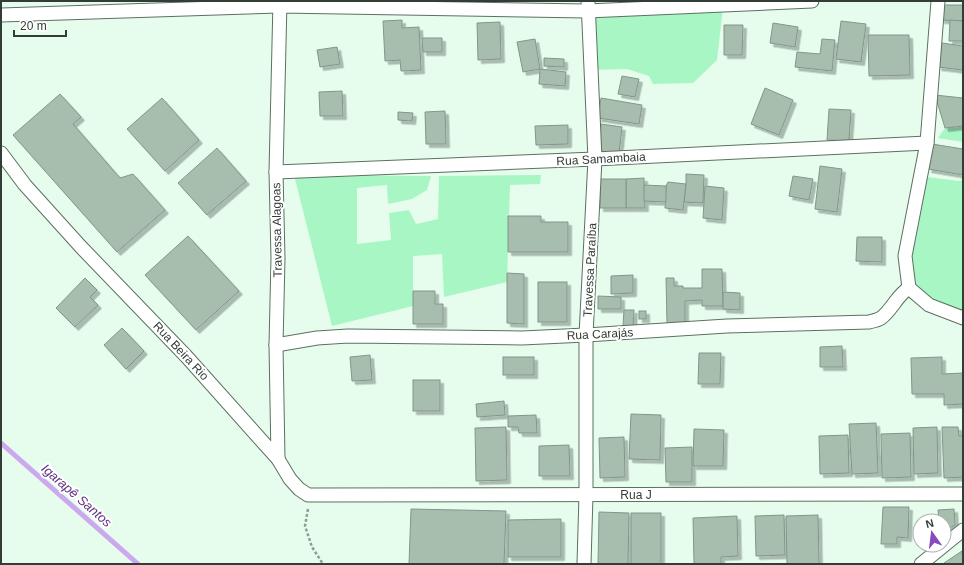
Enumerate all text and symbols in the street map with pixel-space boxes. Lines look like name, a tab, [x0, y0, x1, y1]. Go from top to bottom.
scale bar	[14, 12, 66, 38]
text: 20 m	[20, 19, 47, 33]
street label: Rua Samambaia	[556, 150, 646, 168]
street label: Travessa Alagoas	[269, 182, 285, 278]
street label: Travessa Paraíba	[581, 222, 599, 317]
street label: Rua Beira Rio	[150, 319, 212, 383]
street label: Rua Carajás	[566, 325, 634, 343]
water label: Igarapê Santos	[38, 461, 115, 530]
street label: Rua J	[620, 488, 652, 502]
north arrow	[912, 513, 952, 553]
text: N	[924, 517, 935, 530]

